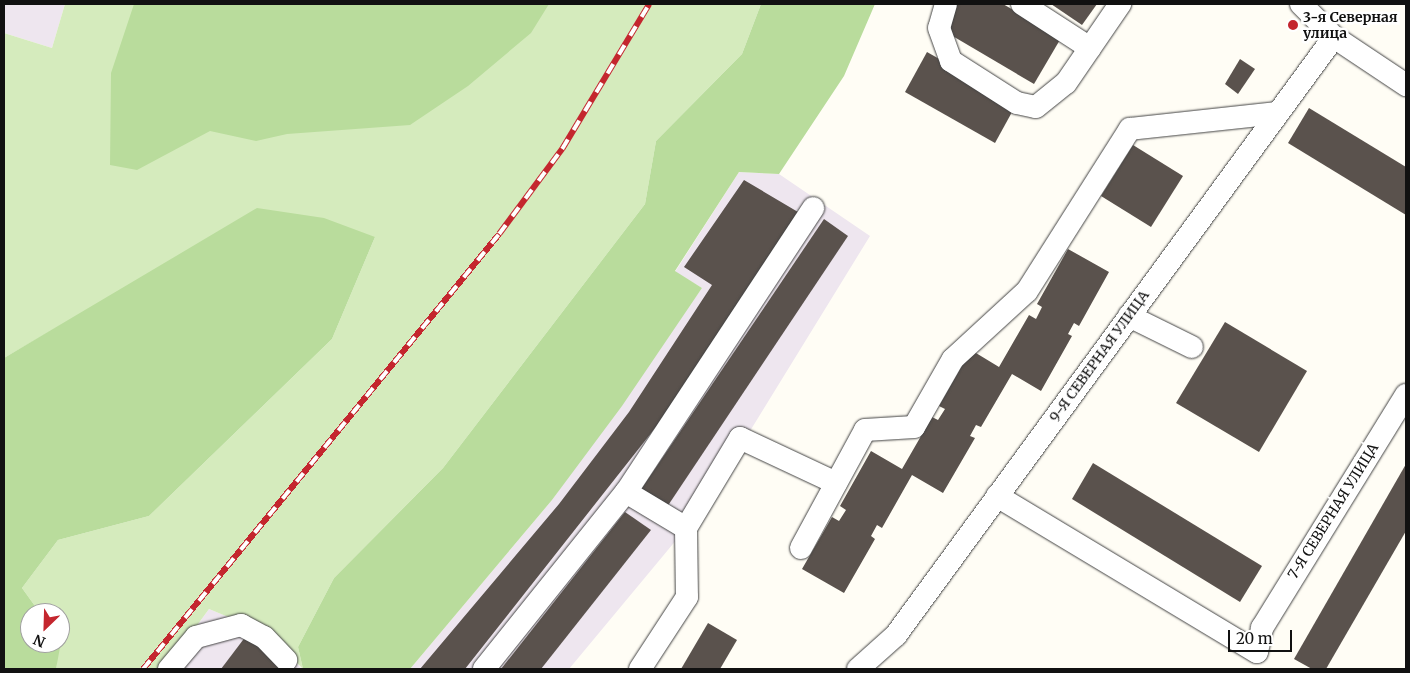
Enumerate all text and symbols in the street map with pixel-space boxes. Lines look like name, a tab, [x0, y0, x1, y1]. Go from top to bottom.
place label: 3-я Северная улица	[1303, 9, 1398, 41]
marker: 3-я Северная улица	[1287, 19, 1299, 31]
street label: 9-Я СЕВЕРНАЯ УЛИЦА	[1046, 287, 1152, 425]
street label: 7-Я СЕВЕРНАЯ УЛИЦА	[1284, 440, 1382, 582]
north arrow	[20, 603, 70, 653]
scale bar	[1230, 620, 1294, 652]
text: 20 m	[1236, 629, 1273, 648]
text: N	[31, 630, 48, 651]

